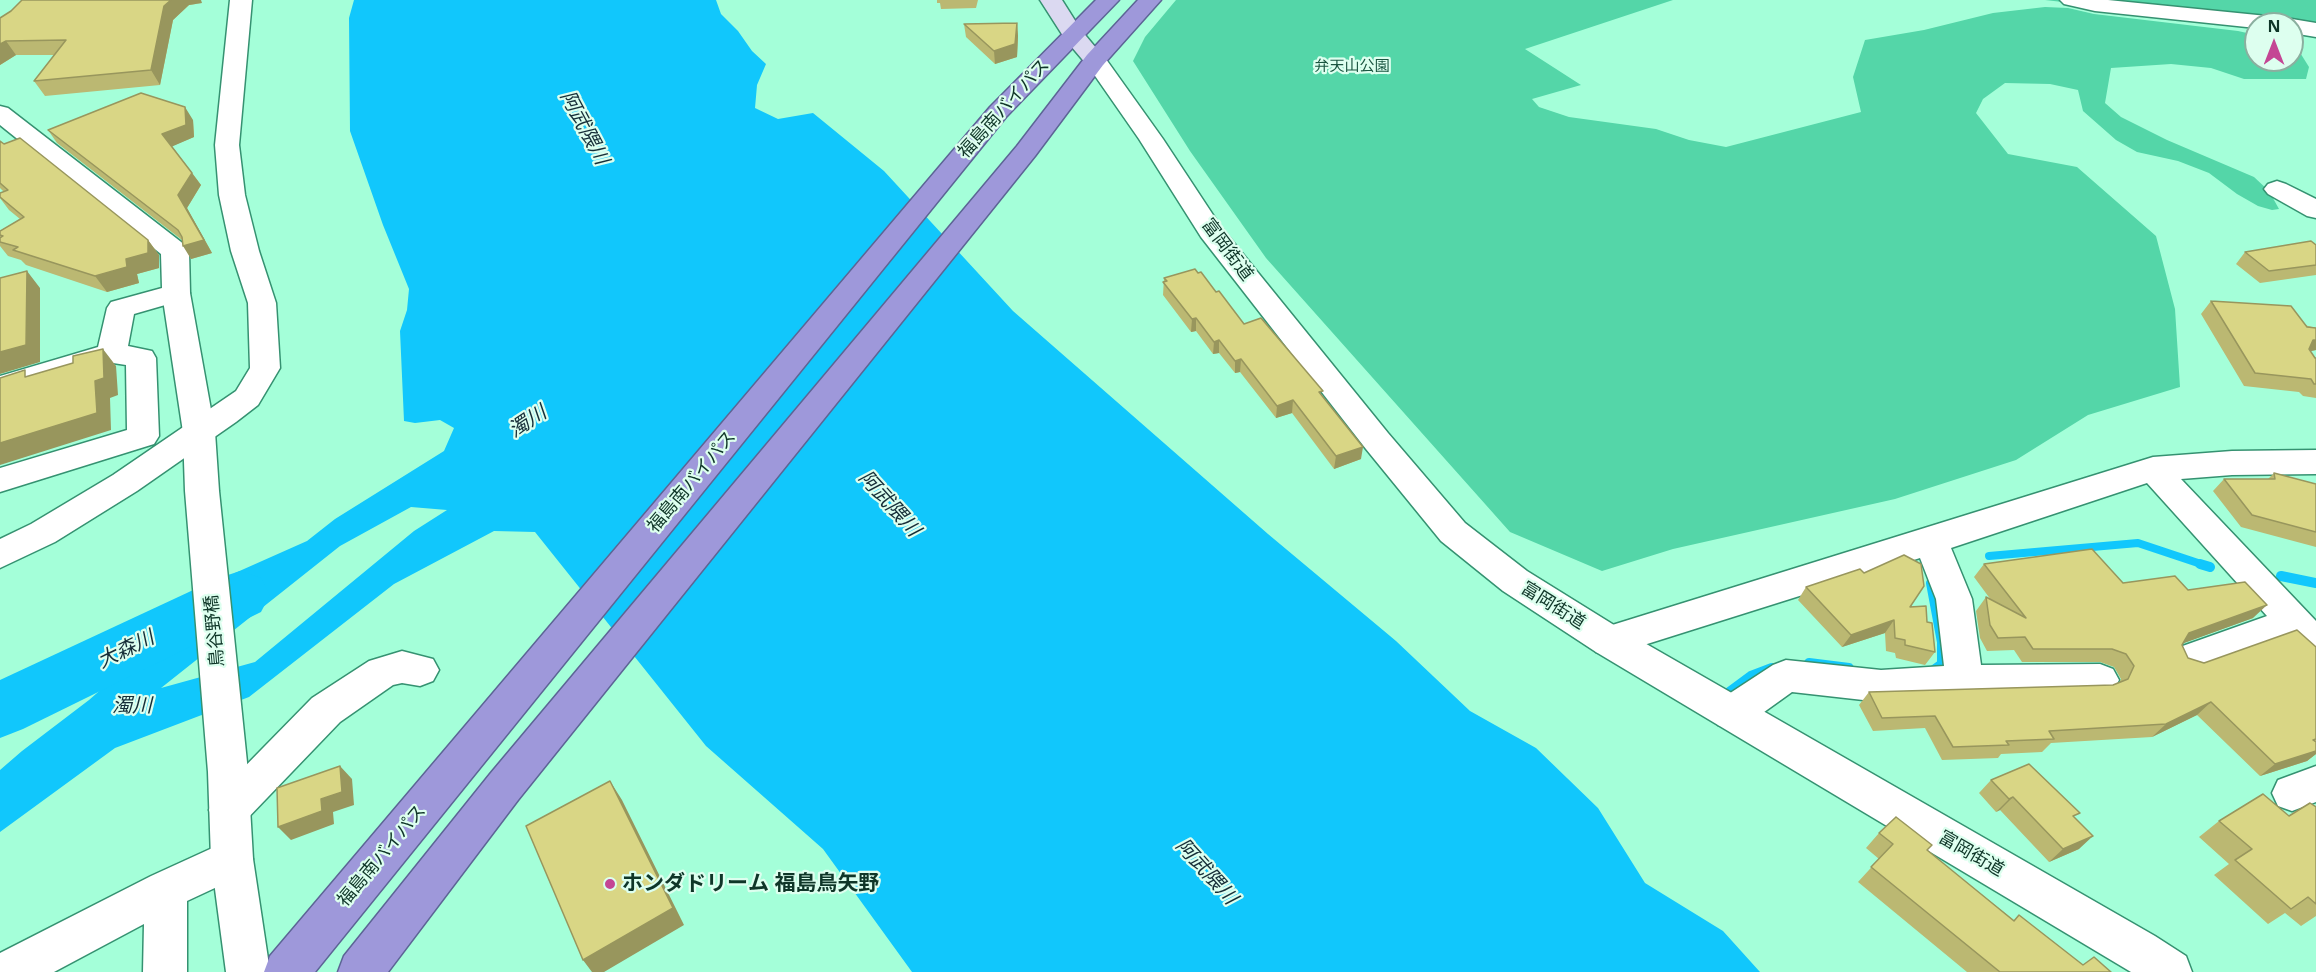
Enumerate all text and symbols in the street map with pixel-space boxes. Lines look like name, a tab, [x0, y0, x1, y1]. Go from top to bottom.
north arrow	[2244, 12, 2304, 72]
text: N	[2267, 15, 2281, 37]
street label: 福島南バイパス	[954, 55, 1054, 163]
park label: 弁天山公園	[1315, 58, 1389, 76]
water label: 阿武隈川	[555, 87, 613, 169]
street label: 富岡街道	[1197, 215, 1257, 285]
water label: 濁川	[505, 401, 551, 443]
street label: 福島南バイパス	[643, 427, 741, 537]
water label: 阿武隈川	[853, 466, 925, 542]
street label: 富岡街道	[1517, 578, 1589, 634]
street label: 鳥谷野橋	[201, 594, 229, 668]
water label: 大森川	[94, 626, 158, 674]
water label: 濁川	[112, 694, 152, 718]
street label: 福島南バイパス	[333, 801, 431, 911]
street label: 富岡街道	[1934, 827, 2008, 881]
water label: 阿武隈川	[1170, 834, 1242, 910]
place label: ホンダドリーム 福島鳥矢野	[622, 871, 879, 897]
marker: ホンダドリーム 福島鳥矢野	[603, 877, 617, 891]

